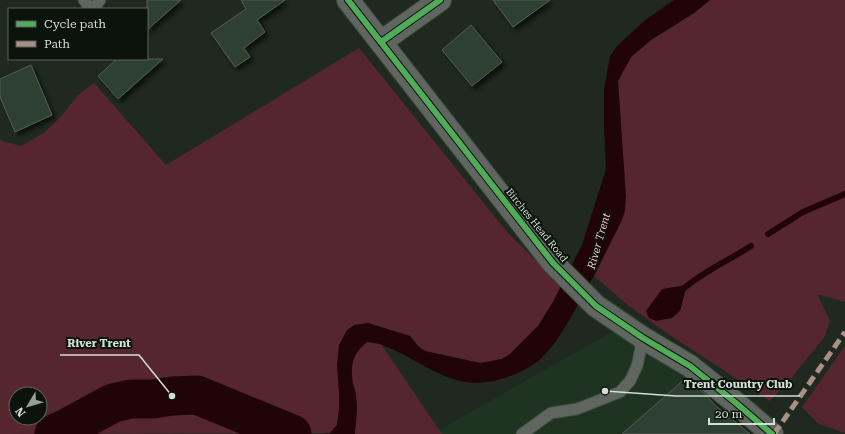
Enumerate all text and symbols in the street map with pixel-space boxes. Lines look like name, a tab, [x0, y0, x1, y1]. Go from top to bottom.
legend	[8, 8, 148, 60]
text: Cycle path	[44, 17, 106, 31]
text: Path	[44, 37, 70, 51]
street label: Birches Head Road	[504, 186, 570, 264]
water label: River Trent	[585, 211, 613, 272]
callout: River Trent	[60, 332, 139, 355]
text: River Trent	[67, 337, 131, 350]
callout: Trent Country Club	[676, 373, 800, 396]
text: Trent Country Club	[684, 378, 792, 391]
north arrow	[8, 386, 48, 426]
scale bar	[709, 400, 774, 426]
text: N	[12, 404, 28, 419]
text: 20 m	[715, 407, 742, 421]

